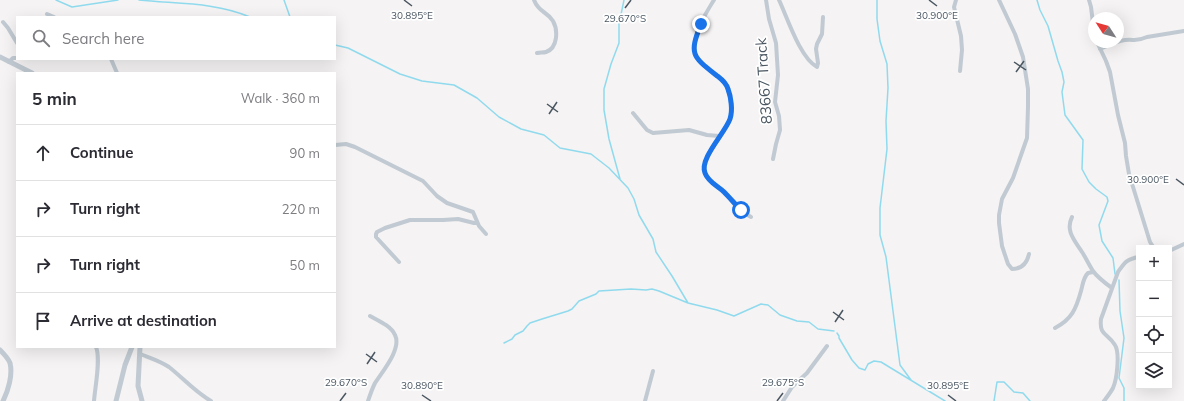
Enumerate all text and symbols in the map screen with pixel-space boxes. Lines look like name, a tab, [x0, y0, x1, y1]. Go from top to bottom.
text: 30.895°E	[391, 9, 433, 22]
text: 30.900°E	[916, 9, 958, 22]
text: 29.670°S	[604, 12, 646, 25]
north arrow	[1088, 12, 1124, 48]
route end	[692, 15, 710, 33]
search box	[16, 16, 336, 60]
icon: search	[30, 27, 52, 49]
text: Search here	[62, 29, 144, 48]
street label: 83667 Track	[751, 37, 776, 125]
text: 5 min	[32, 88, 77, 109]
text: Walk · 360 m	[241, 90, 320, 106]
icon: ahead	[32, 142, 54, 164]
text: Continue	[70, 143, 133, 162]
text: 90 m	[290, 145, 320, 161]
text: 30.900°E	[1127, 173, 1169, 186]
icon: right	[32, 198, 54, 220]
text: Turn right	[70, 199, 140, 218]
text: 220 m	[282, 201, 320, 217]
route start	[732, 201, 750, 219]
map controls	[1136, 245, 1172, 389]
button: +	[1136, 245, 1172, 281]
icon: right	[32, 254, 54, 276]
text: Turn right	[70, 255, 140, 274]
text: 50 m	[290, 257, 320, 273]
button: −	[1136, 281, 1172, 317]
icon: arrive	[32, 310, 54, 332]
text: Arrive at destination	[70, 311, 217, 330]
button: locate	[1136, 317, 1172, 353]
button: layers	[1136, 353, 1172, 389]
text: 29.670°S	[325, 376, 367, 389]
text: 29.675°S	[762, 376, 804, 389]
text: 30.890°E	[401, 379, 443, 392]
text: 30.895°E	[927, 379, 969, 392]

